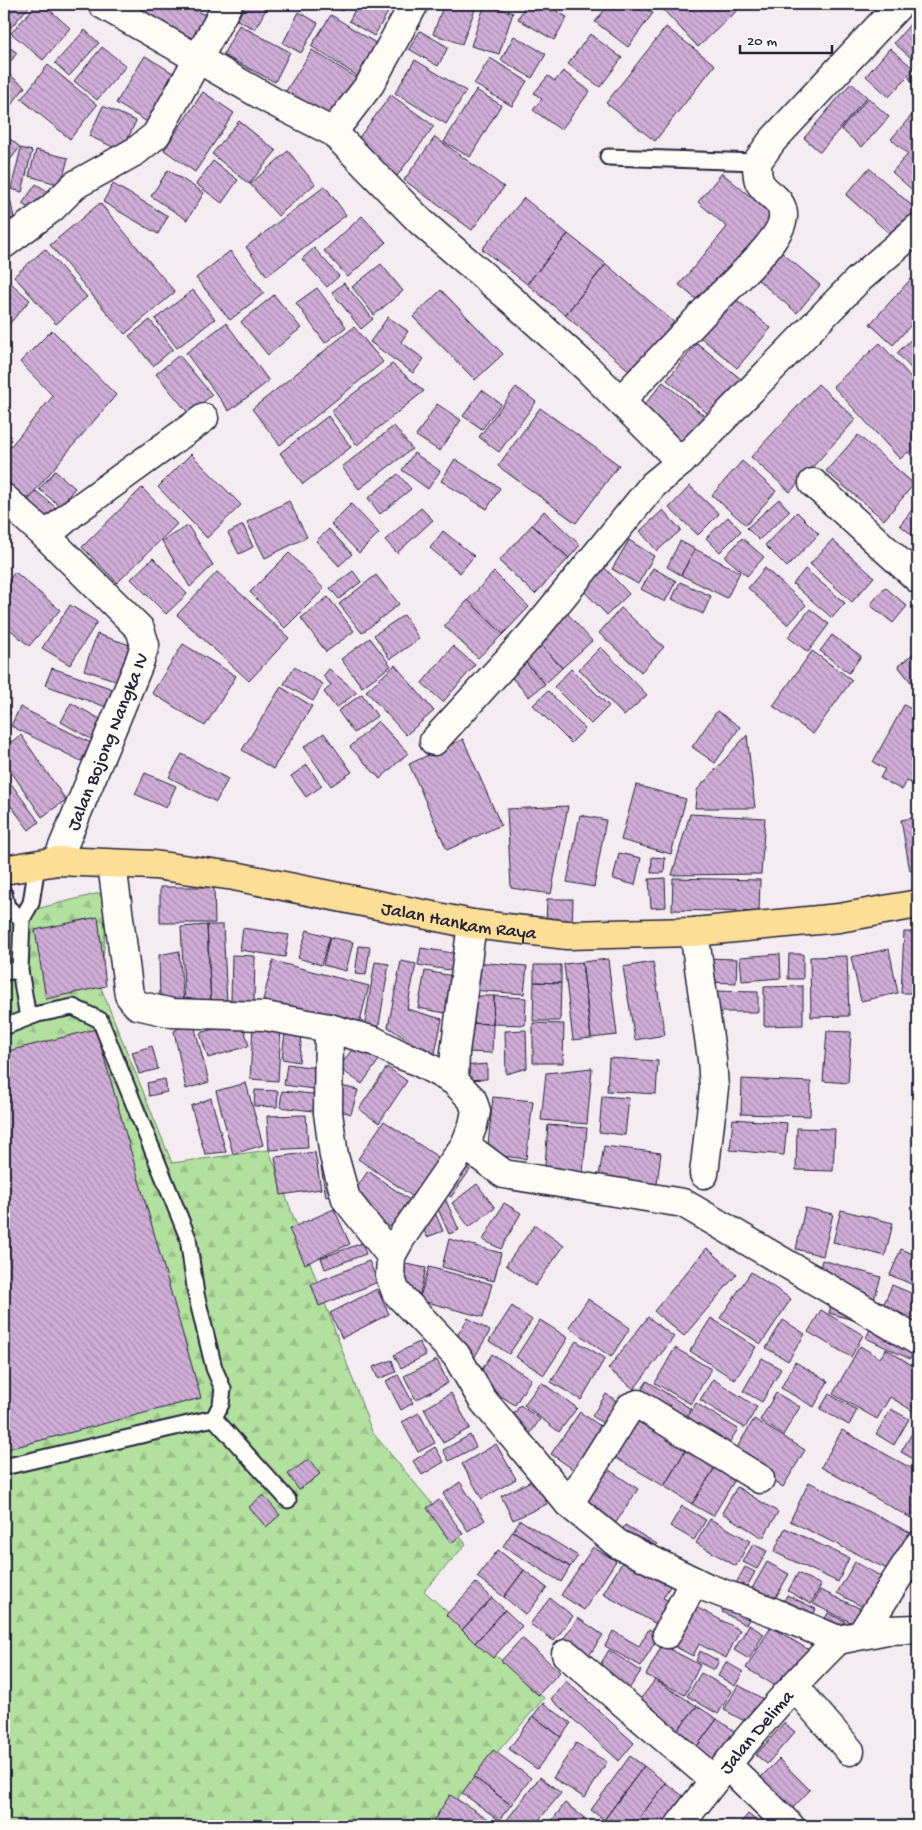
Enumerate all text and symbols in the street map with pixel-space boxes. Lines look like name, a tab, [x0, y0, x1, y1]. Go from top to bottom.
scale bar	[740, 22, 832, 54]
text: 20 m	[747, 33, 777, 51]
street label: Jalan Bojong Nangka IV	[63, 650, 155, 835]
street label: Jalan Hankam Raya	[379, 898, 539, 947]
street label: Jalan Delima	[716, 1685, 801, 1780]

